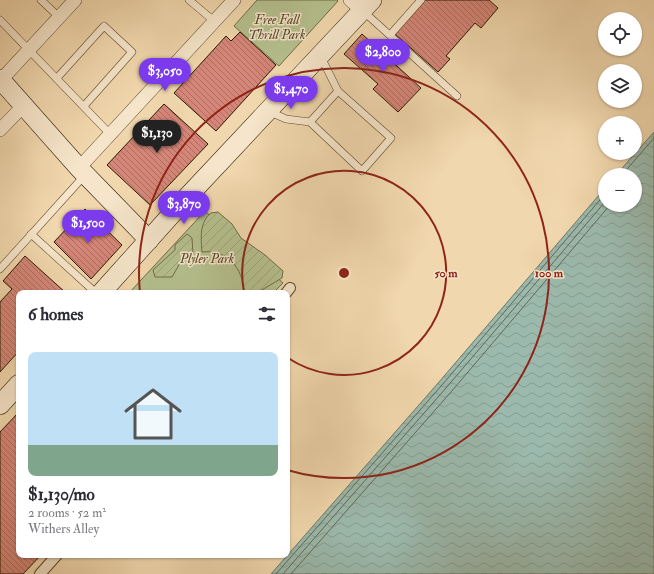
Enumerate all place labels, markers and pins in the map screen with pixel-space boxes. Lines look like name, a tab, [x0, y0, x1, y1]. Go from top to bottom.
pin: $2,800	[350, 39, 416, 73]
pin: $3,050	[132, 58, 198, 92]
pin: $1,470	[258, 76, 324, 110]
pin: $1,130	[124, 120, 190, 154]
pin: $3,870	[151, 191, 217, 225]
pin: $1,500	[55, 210, 121, 244]
centre of rings	[337, 266, 351, 280]

